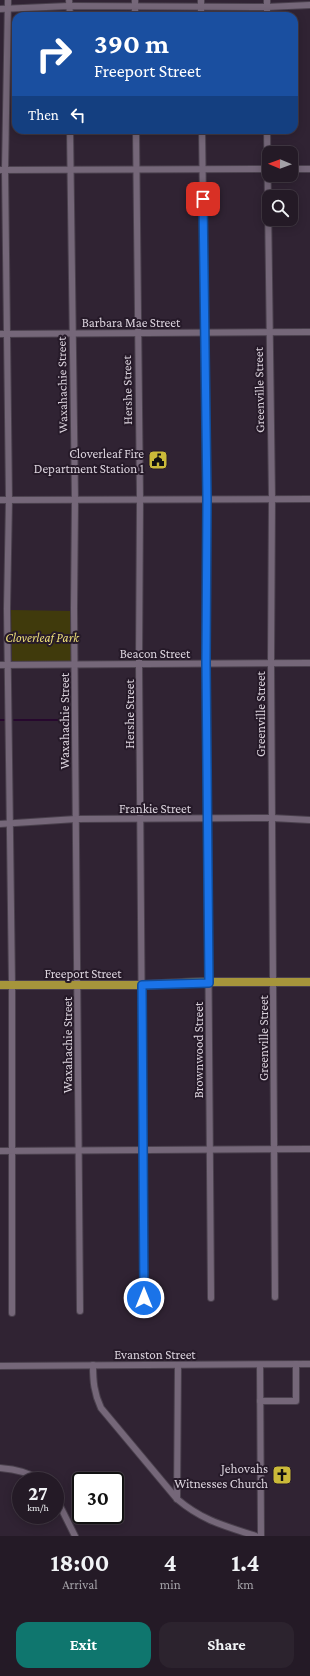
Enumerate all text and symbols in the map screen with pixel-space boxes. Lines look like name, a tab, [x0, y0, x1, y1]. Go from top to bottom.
icon: right	[28, 28, 80, 80]
text: 390 m	[94, 28, 169, 59]
text: Freeport Street	[94, 61, 201, 81]
icon: left	[67, 104, 89, 126]
text: Then	[28, 107, 59, 123]
north arrow	[262, 146, 298, 182]
map controls	[262, 146, 298, 226]
pin	[186, 182, 220, 216]
icon: arrive	[192, 188, 214, 210]
button: search	[262, 190, 298, 226]
street label: Barbara Mae Street	[82, 315, 181, 330]
street label: Waxahachie Street	[54, 336, 70, 433]
street label: Greenville Street	[251, 346, 267, 433]
street label: Hershe Street	[119, 354, 135, 425]
place label: Cloverleaf Fire Department Station 1	[34, 446, 144, 476]
public building icon: Cloverleaf Fire Department Station 1	[147, 449, 169, 471]
park label: Cloverleaf Park	[5, 630, 80, 645]
street label: Beacon Street	[120, 646, 191, 661]
street label: Greenville Street	[253, 670, 268, 757]
street label: Waxahachie Street	[57, 672, 72, 769]
street label: Hershe Street	[122, 679, 137, 749]
street label: Frankie Street	[119, 801, 192, 816]
street label: Freeport Street	[44, 966, 122, 981]
street label: Greenville Street	[256, 994, 271, 1081]
street label: Waxahachie Street	[60, 996, 75, 1093]
street label: Brownwood Street	[191, 1001, 206, 1098]
position arrow	[123, 1277, 165, 1319]
street label: Evanston Street	[114, 1347, 196, 1362]
place label: Jehovahs Witnesses Church	[174, 1461, 268, 1491]
church icon: Jehovahs Witnesses Church	[271, 1464, 293, 1486]
speed limit sign: 30	[72, 1472, 124, 1524]
text: 27	[28, 1482, 48, 1504]
text: km/h	[27, 1502, 49, 1513]
text: 18:00	[51, 1549, 109, 1576]
text: 4	[164, 1549, 177, 1576]
text: 1.4	[231, 1549, 259, 1576]
text: Arrival	[62, 1577, 98, 1592]
text: min	[160, 1577, 181, 1592]
text: km	[237, 1577, 254, 1592]
button: Exit	[16, 1622, 151, 1668]
button: Share	[159, 1622, 294, 1668]

